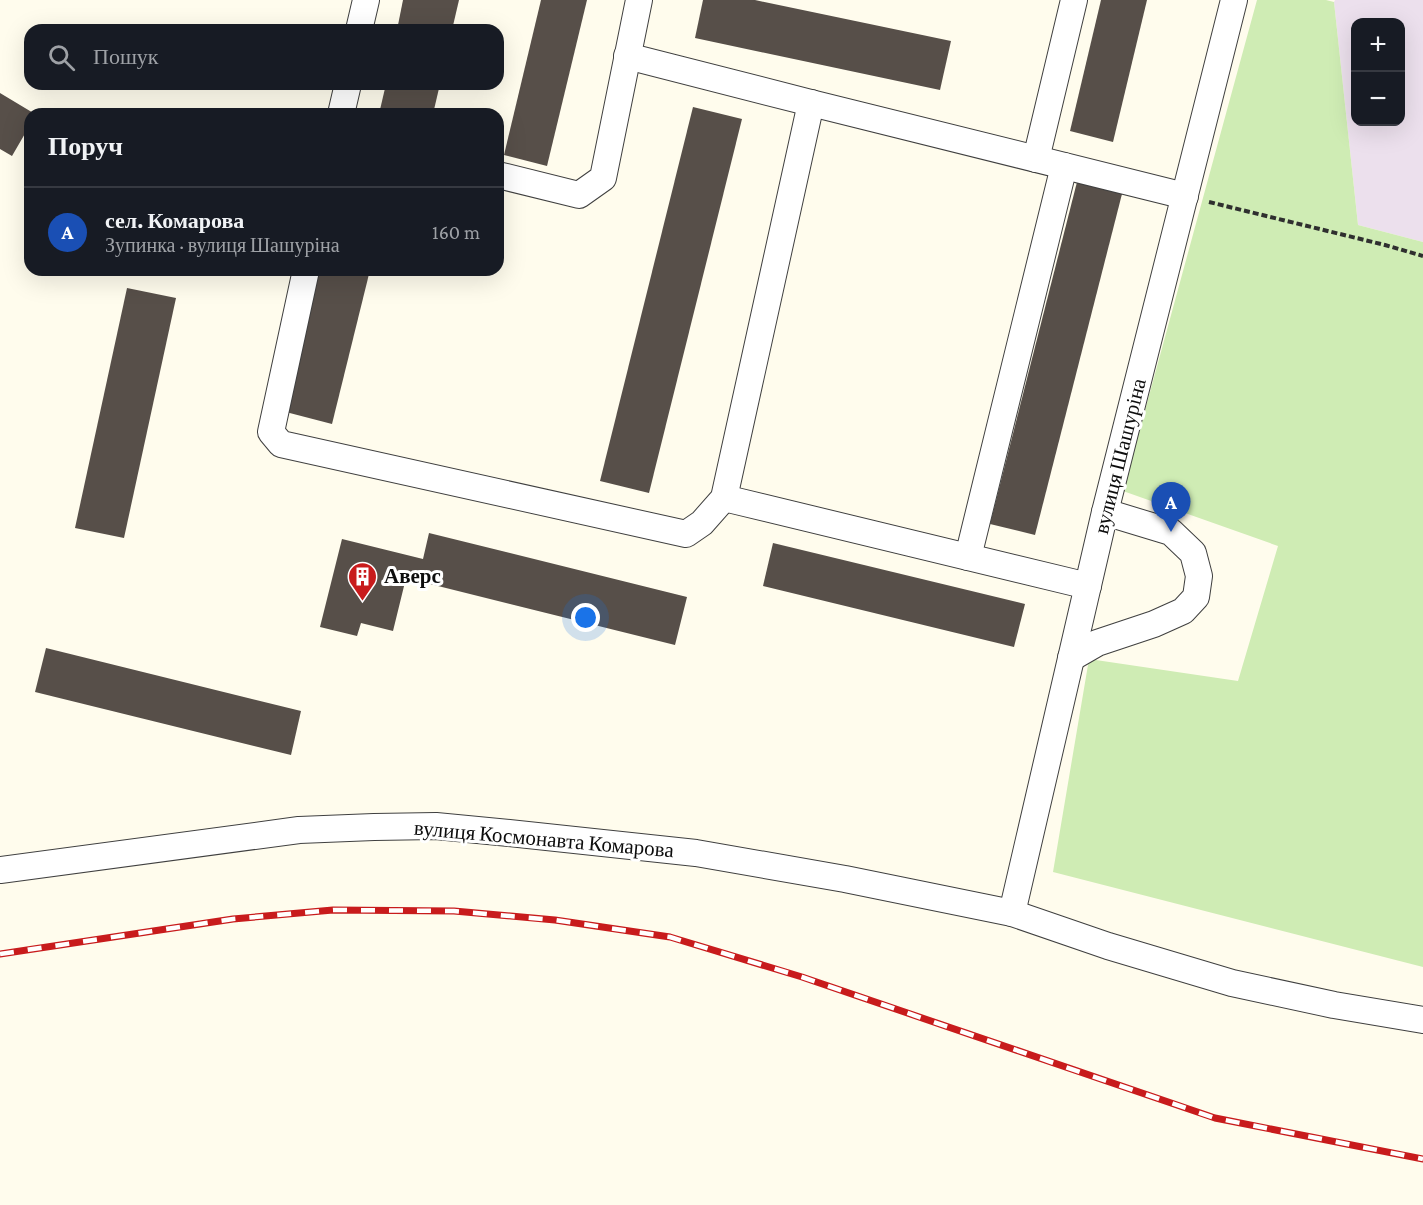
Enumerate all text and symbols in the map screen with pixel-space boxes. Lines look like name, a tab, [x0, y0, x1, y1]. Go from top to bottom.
map controls	[1351, 18, 1405, 126]
button: +	[1351, 18, 1405, 72]
search box	[24, 24, 504, 90]
icon: search	[45, 41, 78, 74]
text: Пошук	[93, 44, 159, 69]
button: −	[1351, 72, 1405, 126]
text: Поруч	[48, 132, 123, 161]
text: сел. Комарова	[105, 208, 244, 233]
text: A	[62, 221, 73, 243]
text: 160 m	[432, 221, 480, 243]
text: Зупинка · вулиця Шашуріна	[105, 234, 340, 256]
street label: вулиця Шашуріна	[1089, 375, 1151, 536]
pin: A	[1152, 482, 1190, 532]
building icon: Аверс	[347, 560, 379, 602]
place label: Аверс	[384, 564, 441, 588]
your location	[571, 603, 600, 632]
street label: вулиця Космонавта Комарова	[413, 816, 675, 862]

